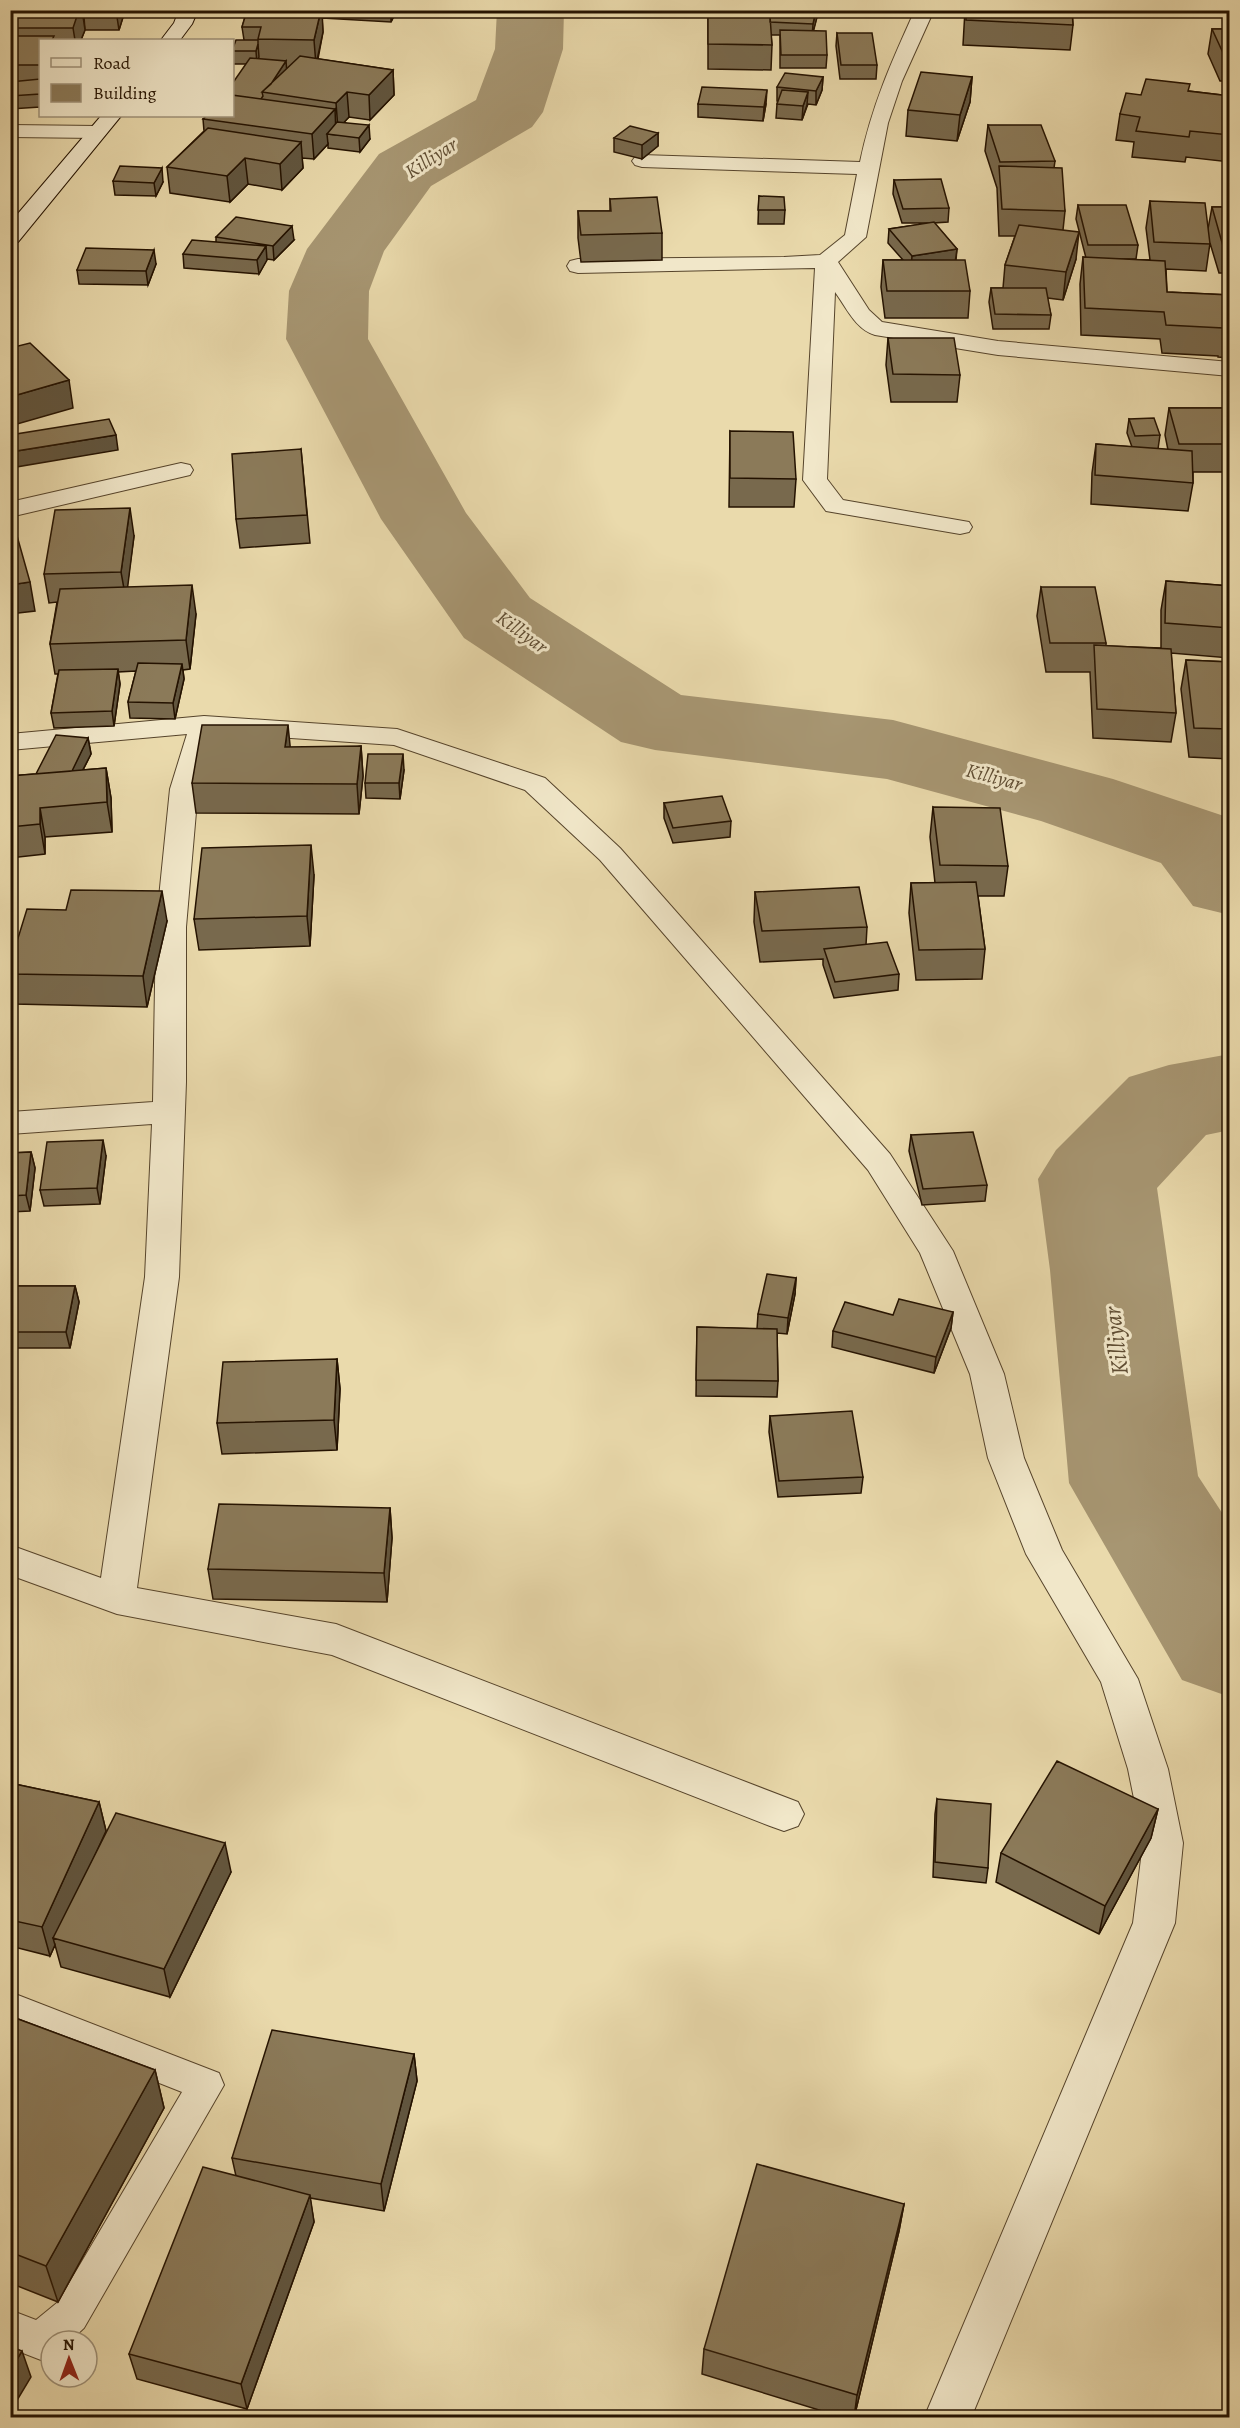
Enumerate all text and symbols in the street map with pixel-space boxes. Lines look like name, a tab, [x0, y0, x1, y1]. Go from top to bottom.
legend	[39, 39, 234, 117]
text: Road	[93, 51, 131, 75]
text: Building	[93, 81, 157, 105]
water label: Killiyar	[400, 131, 463, 185]
water label: Killiyar	[491, 604, 554, 660]
water label: Killiyar	[963, 757, 1026, 798]
water label: Killiyar	[1096, 1304, 1136, 1377]
north arrow	[39, 2329, 99, 2389]
text: N	[63, 2334, 75, 2356]

